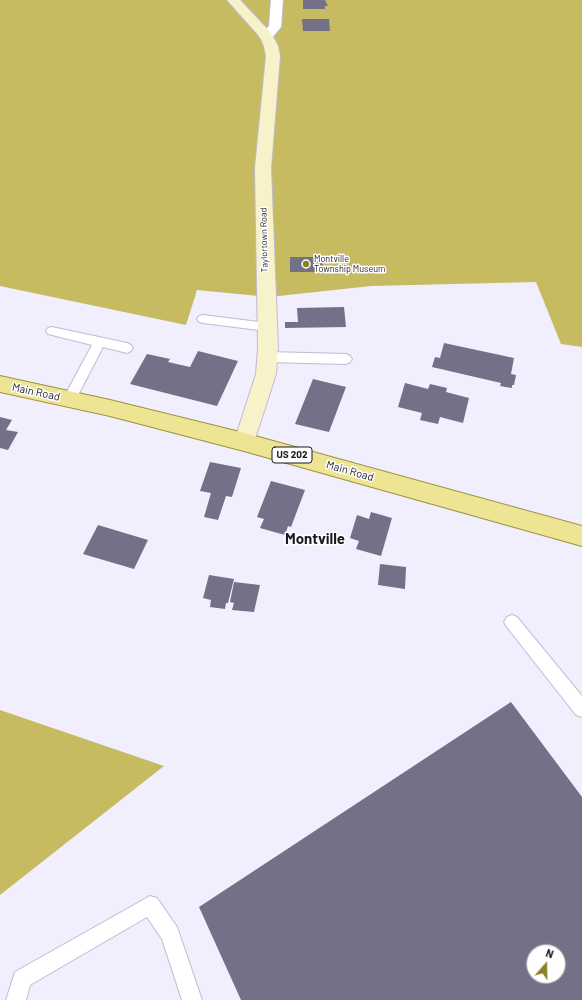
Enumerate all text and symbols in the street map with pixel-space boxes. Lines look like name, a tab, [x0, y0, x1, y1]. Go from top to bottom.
street label: Taylortown Road	[258, 207, 270, 273]
place label: Montville Township Museum	[314, 254, 385, 275]
marker: Montville Township Museum	[301, 259, 311, 269]
street label: Main Road	[11, 380, 61, 404]
road number: US 202	[272, 447, 312, 463]
street label: Main Road	[325, 458, 375, 484]
district label: Montville	[285, 530, 345, 548]
north arrow	[526, 944, 566, 984]
text: N	[544, 946, 556, 961]

